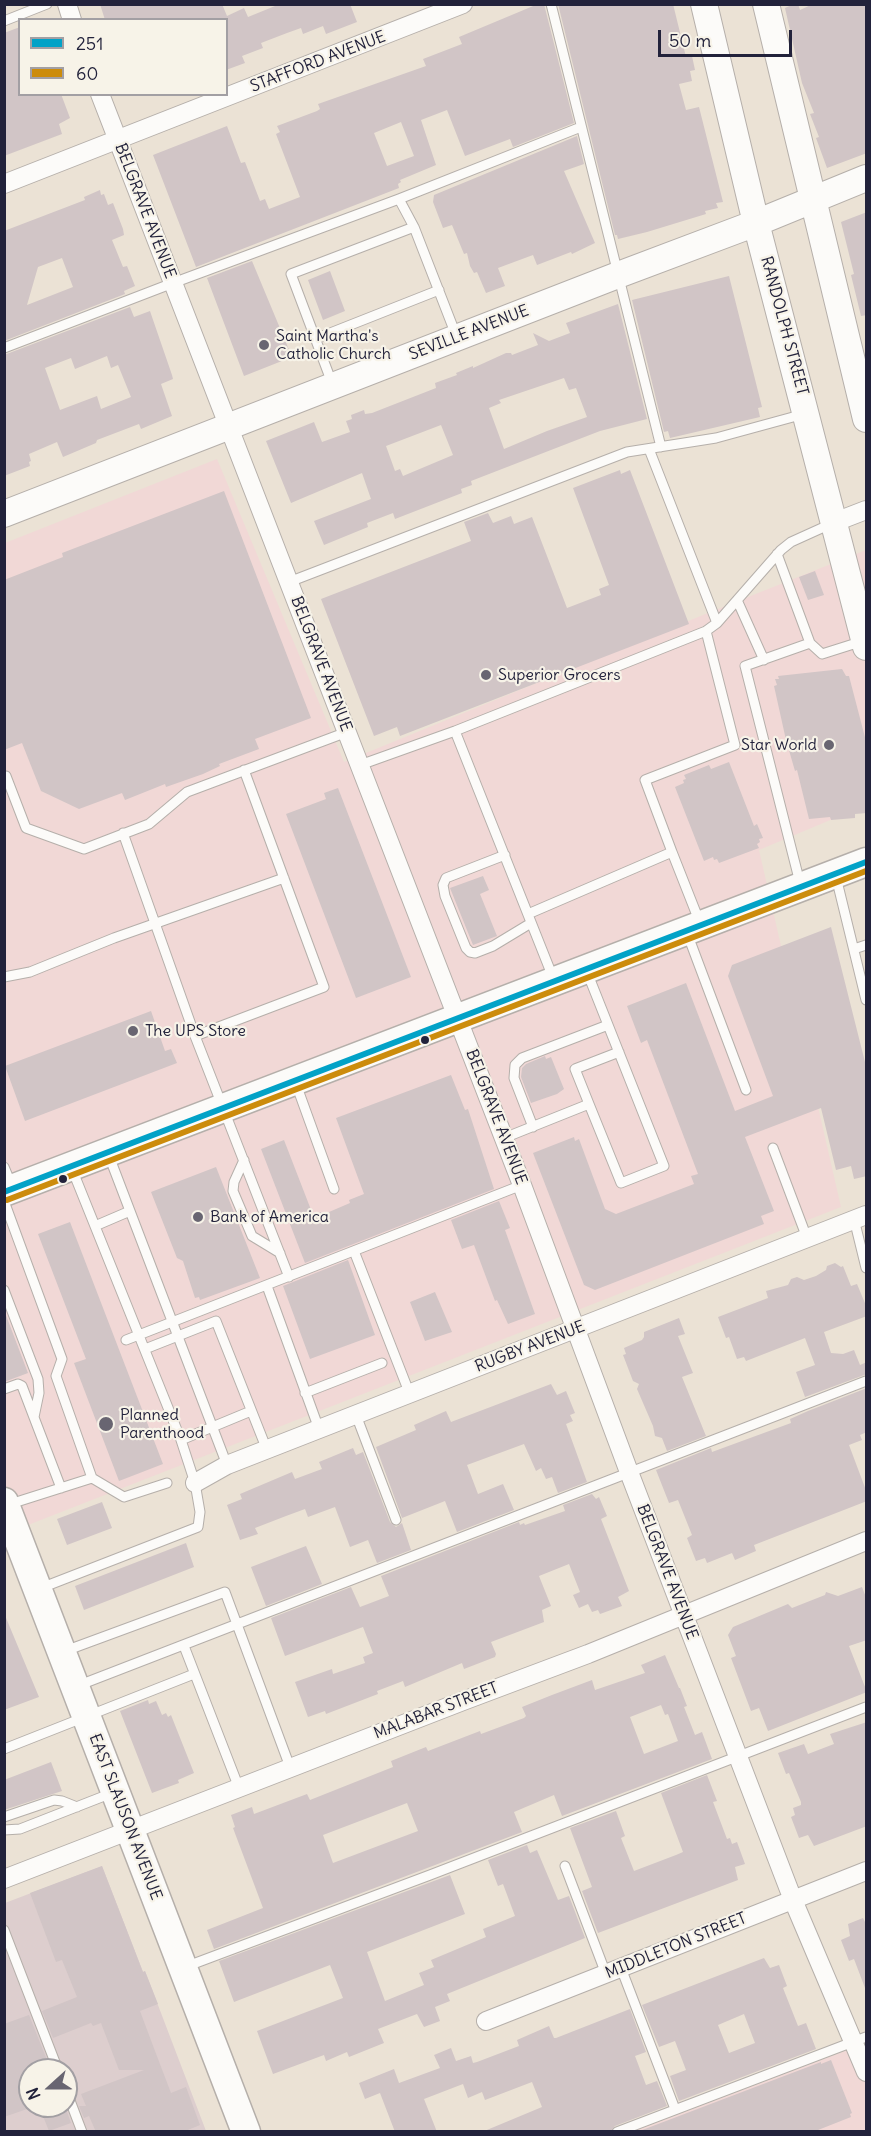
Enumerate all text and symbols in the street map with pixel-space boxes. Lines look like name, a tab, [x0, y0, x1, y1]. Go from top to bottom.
legend	[18, 18, 228, 96]
scale bar	[661, 18, 794, 56]
street label: STAFFORD AVENUE	[248, 27, 388, 97]
text: 50 m	[669, 29, 711, 52]
text: 251	[76, 32, 103, 55]
text: 60	[76, 62, 98, 85]
street label: BELGRAVE AVENUE	[110, 141, 180, 281]
street label: RANDOLPH STREET	[756, 254, 812, 398]
street label: SEVILLE AVENUE	[407, 301, 531, 365]
place label: Saint Martha's Catholic Church	[276, 326, 391, 364]
marker: Saint Martha's Catholic Church	[257, 338, 271, 352]
street label: BELGRAVE AVENUE	[286, 594, 356, 734]
place label: Superior Grocers	[498, 665, 621, 685]
marker: Superior Grocers	[479, 668, 493, 682]
place label: Star World	[741, 735, 817, 755]
marker: Star World	[822, 738, 836, 752]
place label: The UPS Store	[145, 1021, 246, 1041]
marker: The UPS Store	[126, 1024, 140, 1038]
unlabelled marker	[419, 1034, 431, 1046]
street label: BELGRAVE AVENUE	[461, 1047, 531, 1187]
unlabelled marker	[57, 1173, 69, 1185]
place label: Bank of America	[210, 1207, 329, 1227]
marker: Bank of America	[191, 1210, 205, 1224]
street label: RUGBY AVENUE	[472, 1317, 588, 1377]
place label: Planned Parenthood	[120, 1405, 204, 1443]
marker: Planned Parenthood	[97, 1415, 115, 1433]
street label: BELGRAVE AVENUE	[632, 1502, 702, 1642]
street label: MALABAR STREET	[371, 1678, 501, 1744]
street label: EAST SLAUSON AVENUE	[84, 1731, 166, 1903]
street label: MIDDLETON STREET	[603, 1909, 749, 1983]
north arrow	[18, 2058, 78, 2118]
text: N	[22, 2085, 44, 2102]

